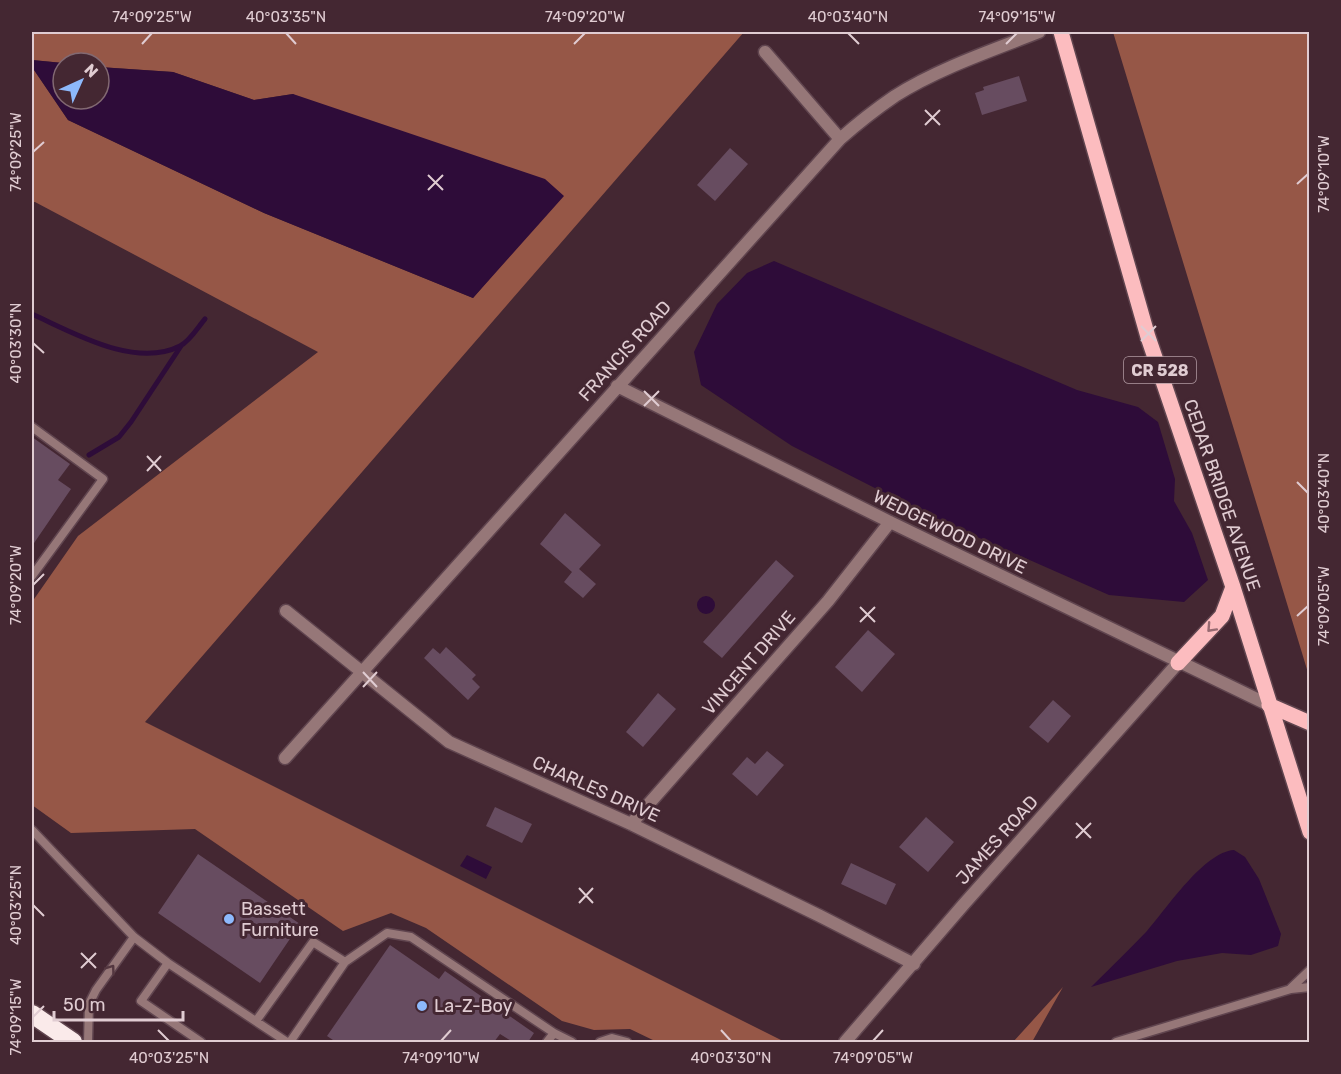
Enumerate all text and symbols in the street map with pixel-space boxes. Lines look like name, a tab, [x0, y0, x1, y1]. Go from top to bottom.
text: 74°09'25"W	[112, 8, 192, 26]
text: 40°03'35"N	[246, 8, 326, 26]
text: 74°09'20"W	[545, 8, 625, 26]
text: 40°03'40"N	[808, 8, 888, 26]
text: 74°09'15"W	[979, 8, 1055, 26]
north arrow	[51, 51, 111, 111]
text: N	[80, 60, 102, 82]
text: 74°09'25"W	[7, 112, 25, 192]
text: 74°09'10"W	[1315, 135, 1333, 213]
street label: FRANCIS ROAD	[574, 296, 676, 406]
text: 40°03'30"N	[7, 302, 25, 384]
road number: CR 528	[1124, 357, 1196, 383]
street label: CEDAR BRIDGE AVENUE	[1179, 396, 1265, 594]
text: 40°03'40"N	[1315, 453, 1333, 533]
street label: WEDGEWOOD DRIVE	[870, 485, 1030, 579]
text: 74°09'20"W	[7, 545, 25, 625]
text: 74°09'05"W	[1315, 566, 1333, 646]
street label: VINCENT DRIVE	[698, 606, 800, 720]
one-way arrow	[1207, 621, 1218, 632]
street label: CHARLES DRIVE	[529, 751, 663, 827]
street label: JAMES ROAD	[951, 791, 1043, 889]
text: 40°03'25"N	[7, 865, 25, 945]
place label: Bassett Furniture	[241, 898, 319, 941]
marker: Bassett Furniture	[222, 912, 236, 926]
one-way arrow	[104, 965, 115, 976]
text: 74°09'15"W	[7, 979, 25, 1055]
scale bar	[54, 984, 183, 1022]
text: 50 m	[63, 994, 106, 1016]
place label: La-Z-Boy	[434, 995, 513, 1017]
marker: La-Z-Boy	[415, 999, 429, 1013]
text: 40°03'25"N	[129, 1049, 209, 1067]
text: 74°09'10"W	[402, 1049, 480, 1067]
text: 40°03'30"N	[690, 1049, 772, 1067]
text: 74°09'05"W	[833, 1049, 913, 1067]

